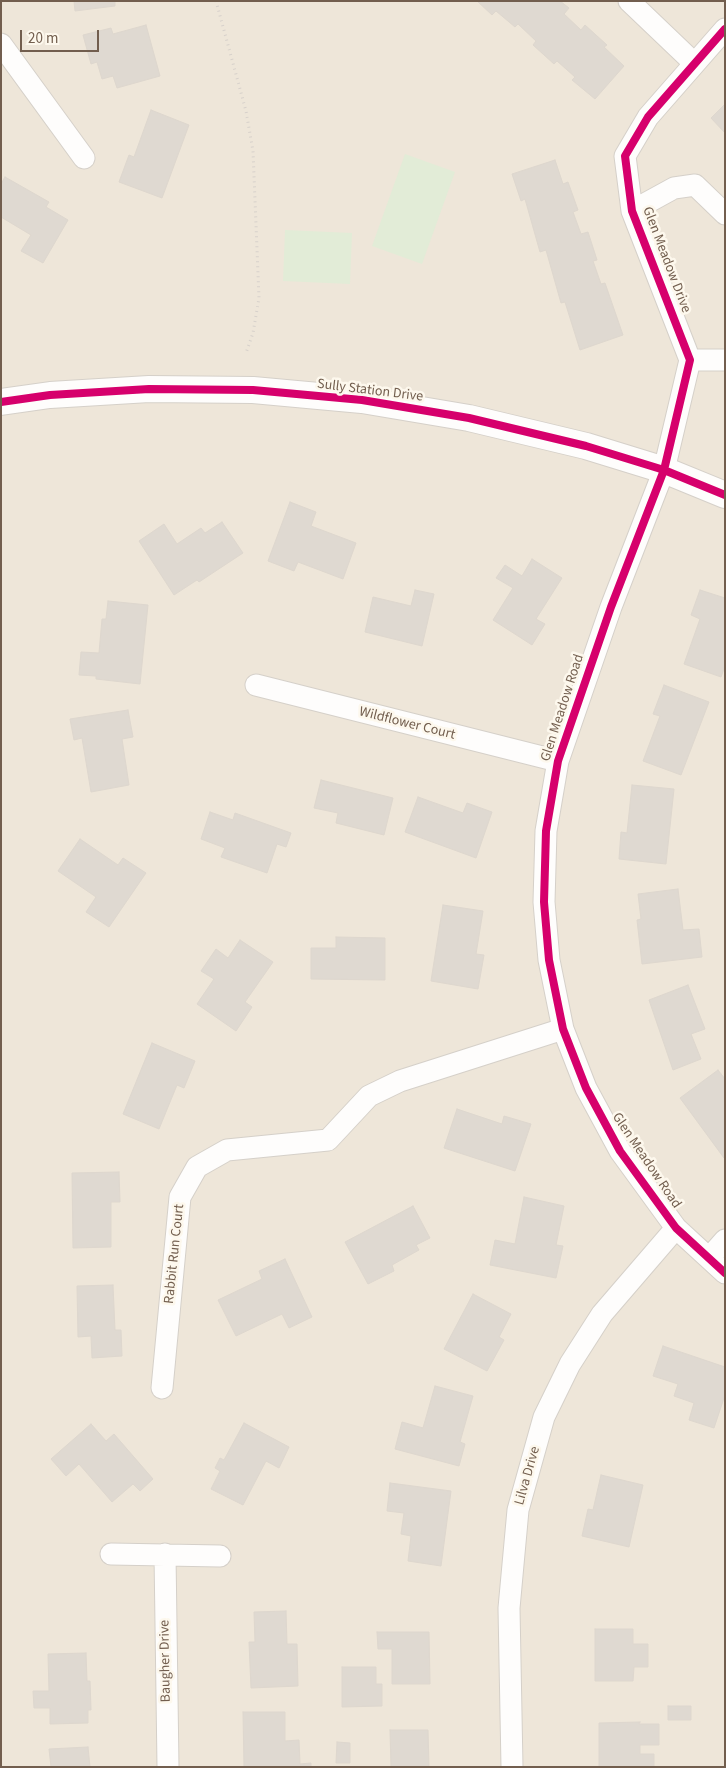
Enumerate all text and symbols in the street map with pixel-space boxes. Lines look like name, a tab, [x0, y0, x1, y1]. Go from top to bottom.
scale bar	[22, 20, 101, 52]
text: 20 m	[28, 28, 58, 49]
street label: Glen Meadow Drive	[638, 205, 694, 315]
street label: Sully Station Drive	[316, 376, 424, 406]
street label: Glen Meadow Road	[538, 652, 588, 764]
street label: Wildflower Court	[357, 704, 457, 744]
street label: Glen Meadow Road	[608, 1110, 684, 1212]
street label: Rabbit Run Court	[161, 1203, 189, 1305]
street label: Lilva Drive	[512, 1445, 544, 1507]
street label: Baugher Drive	[157, 1620, 175, 1702]

